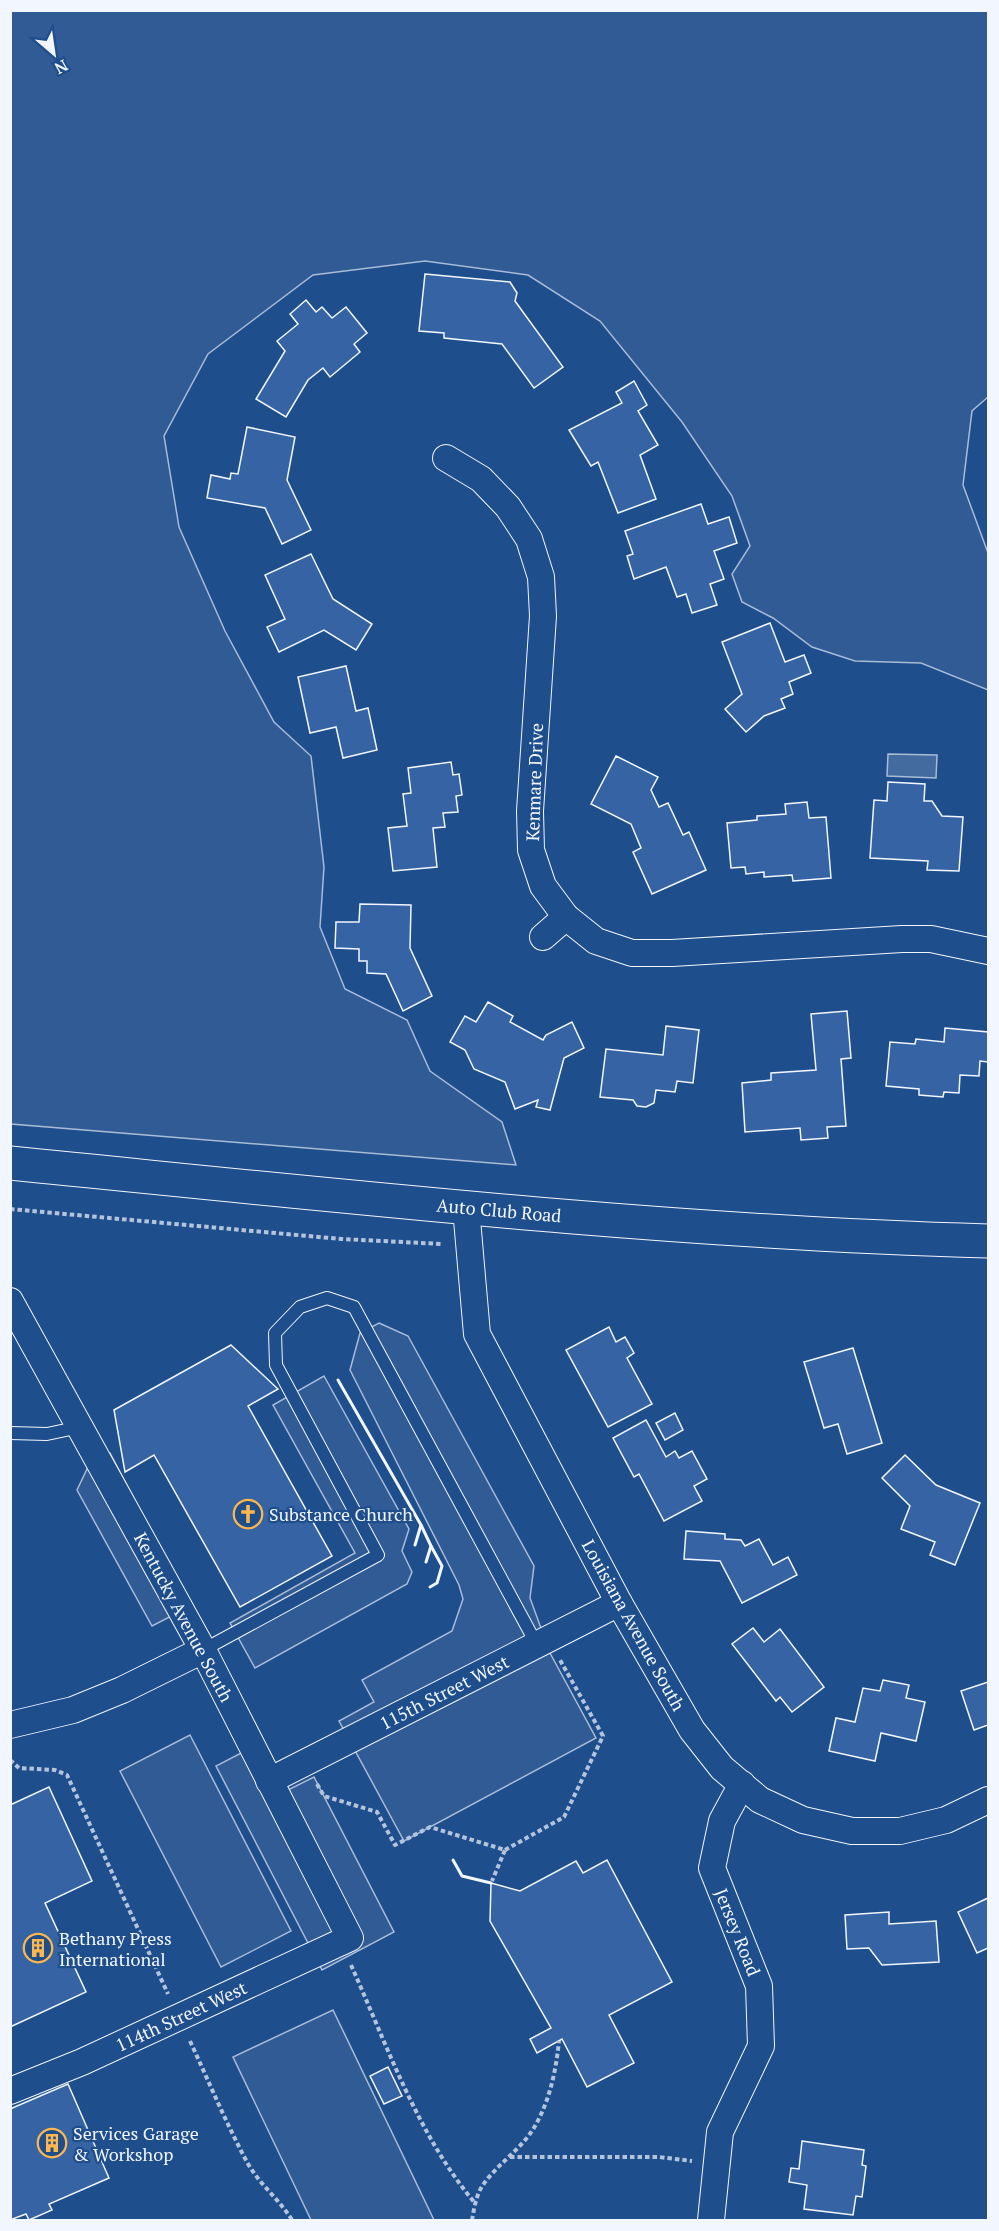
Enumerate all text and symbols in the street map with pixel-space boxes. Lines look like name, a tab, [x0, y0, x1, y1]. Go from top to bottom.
north arrow	[24, 24, 84, 84]
text: N	[51, 55, 72, 80]
street label: Kenmare Drive	[520, 722, 548, 842]
street label: Auto Club Road	[436, 1193, 562, 1227]
church icon: Substance Church	[232, 1498, 264, 1530]
place label: Substance Church	[269, 1502, 413, 1526]
street label: Kentucky Avenue South	[129, 1528, 239, 1706]
street label: Louisiana Avenue South	[577, 1535, 691, 1715]
street label: 115th Street West	[375, 1649, 513, 1735]
street label: Jersey Road	[710, 1885, 766, 1979]
place label: Bethany Press International	[59, 1926, 172, 1971]
building icon: Bethany Press International	[22, 1932, 54, 1964]
street label: 114th Street West	[112, 1975, 251, 2057]
place label: Services Garage & Workshop	[73, 2121, 199, 2166]
building icon: Services Garage & Workshop	[36, 2127, 68, 2159]

